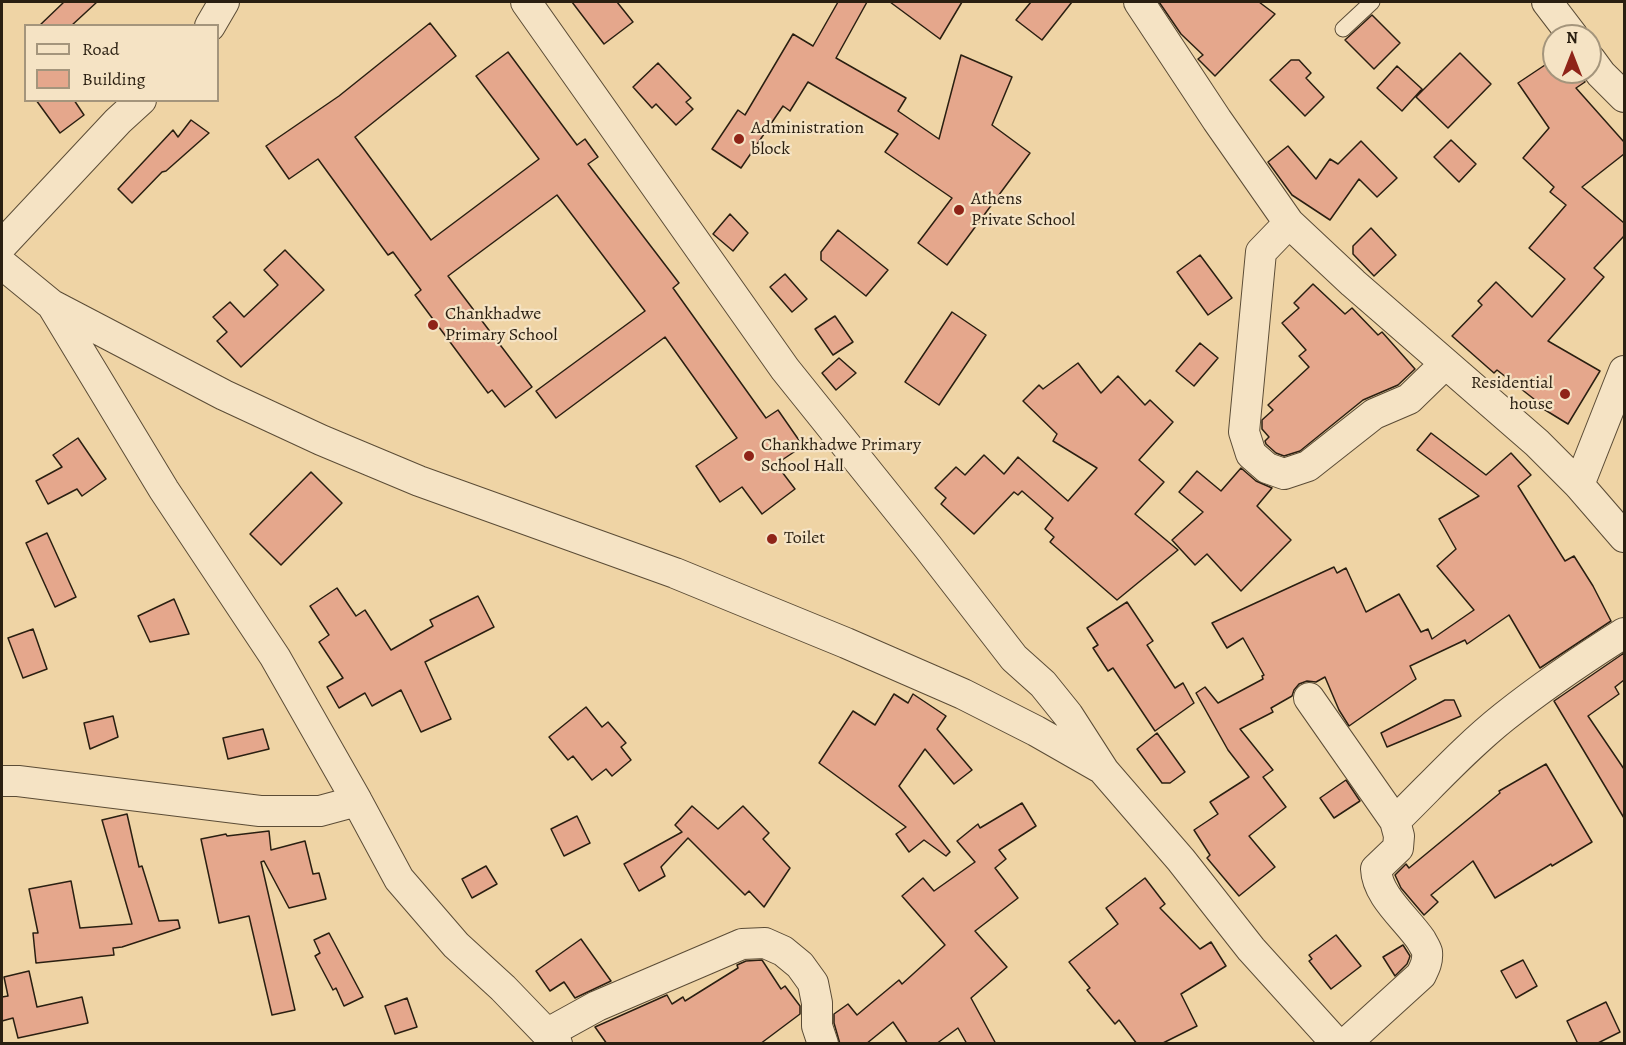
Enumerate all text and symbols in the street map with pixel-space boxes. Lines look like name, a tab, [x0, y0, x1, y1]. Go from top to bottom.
legend	[24, 24, 219, 102]
north arrow	[1542, 24, 1602, 84]
text: N	[1566, 27, 1578, 49]
text: Road	[82, 37, 119, 61]
text: Building	[82, 67, 146, 91]
place label: Administration block	[751, 118, 864, 160]
marker: Administration block	[732, 132, 746, 146]
place label: Athens Private School	[971, 189, 1075, 232]
marker: Athens Private School	[952, 203, 966, 217]
place label: Chankhadwe Primary School	[445, 304, 558, 346]
marker: Chankhadwe Primary School	[426, 318, 440, 332]
place label: Residential house	[1471, 373, 1553, 416]
marker: Residential house	[1558, 387, 1572, 401]
place label: Chankhadwe Primary School Hall	[761, 435, 921, 478]
marker: Chankhadwe Primary School Hall	[742, 449, 756, 463]
place label: Toilet	[784, 528, 825, 550]
marker: Toilet	[765, 532, 779, 546]

